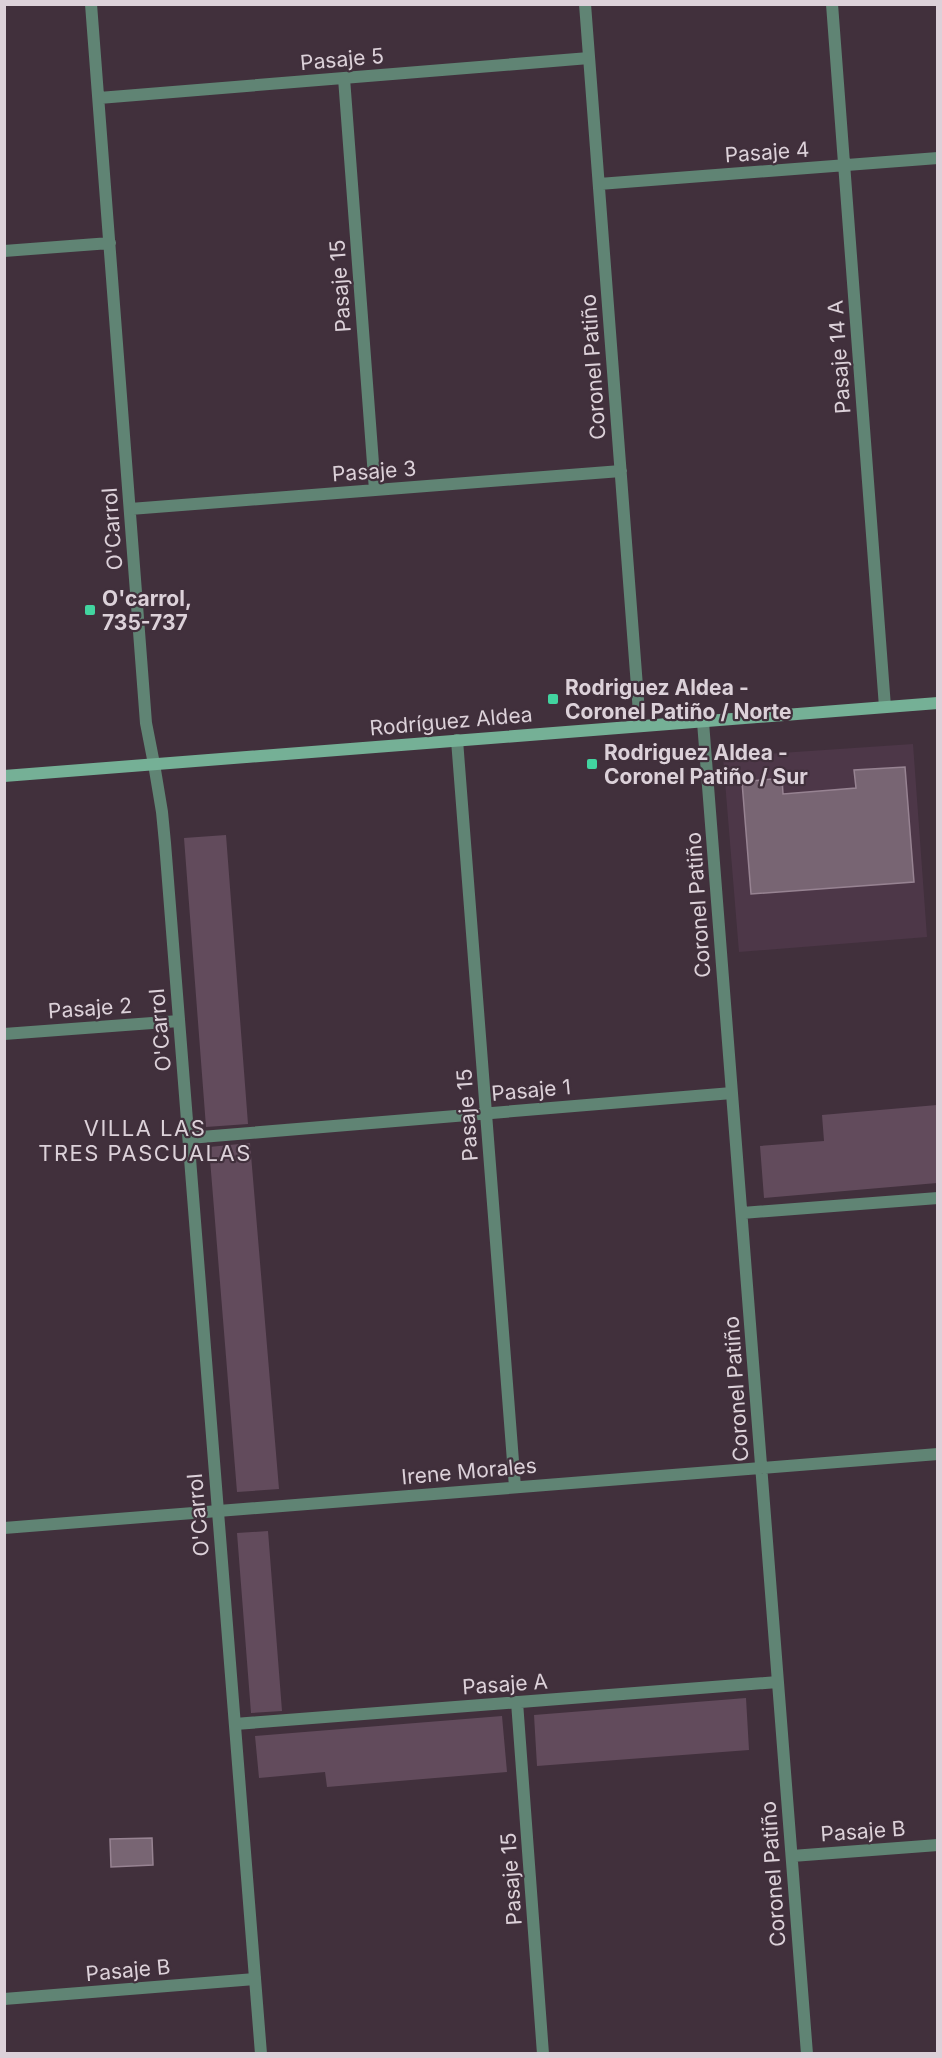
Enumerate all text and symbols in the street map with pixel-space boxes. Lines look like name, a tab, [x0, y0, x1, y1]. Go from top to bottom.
street label: Pasaje 5	[299, 43, 385, 75]
street label: Pasaje 4	[724, 137, 810, 167]
street label: Pasaje 15	[324, 239, 356, 333]
street label: Coronel Patiño	[575, 293, 611, 441]
street label: Pasaje 14 A	[823, 299, 855, 415]
street label: Pasaje 3	[331, 456, 417, 486]
street label: O'Carrol	[97, 487, 127, 571]
place label: O'carrol, 735-737	[102, 586, 192, 635]
marker: O'carrol, 735-737	[83, 603, 97, 617]
place label: Rodriguez Aldea - Coronel Patiño / Norte	[565, 675, 791, 724]
marker: Rodriguez Aldea - Coronel Patiño / Norte	[546, 692, 560, 706]
street label: Rodríguez Aldea	[369, 701, 533, 741]
place label: Rodriguez Aldea - Coronel Patiño / Sur	[604, 740, 808, 789]
marker: Rodriguez Aldea - Coronel Patiño / Sur	[585, 757, 599, 771]
street label: Coronel Patiño	[680, 831, 716, 979]
street label: O'Carrol	[144, 988, 176, 1072]
street label: Pasaje 2	[47, 993, 133, 1023]
street label: Pasaje 15	[451, 1068, 483, 1162]
street label: Pasaje 1	[490, 1074, 572, 1106]
district label: VILLA LAS TRES PASCUALAS	[38, 1115, 252, 1166]
street label: Coronel Patiño	[718, 1315, 754, 1463]
street label: Irene Morales	[400, 1453, 538, 1489]
street label: O'Carrol	[182, 1473, 214, 1557]
street label: Pasaje A	[461, 1669, 549, 1699]
street label: Coronel Patiño	[755, 1800, 791, 1948]
street label: Pasaje B	[820, 1816, 906, 1846]
street label: Pasaje 15	[495, 1832, 527, 1926]
street label: Pasaje B	[85, 1954, 171, 1986]

